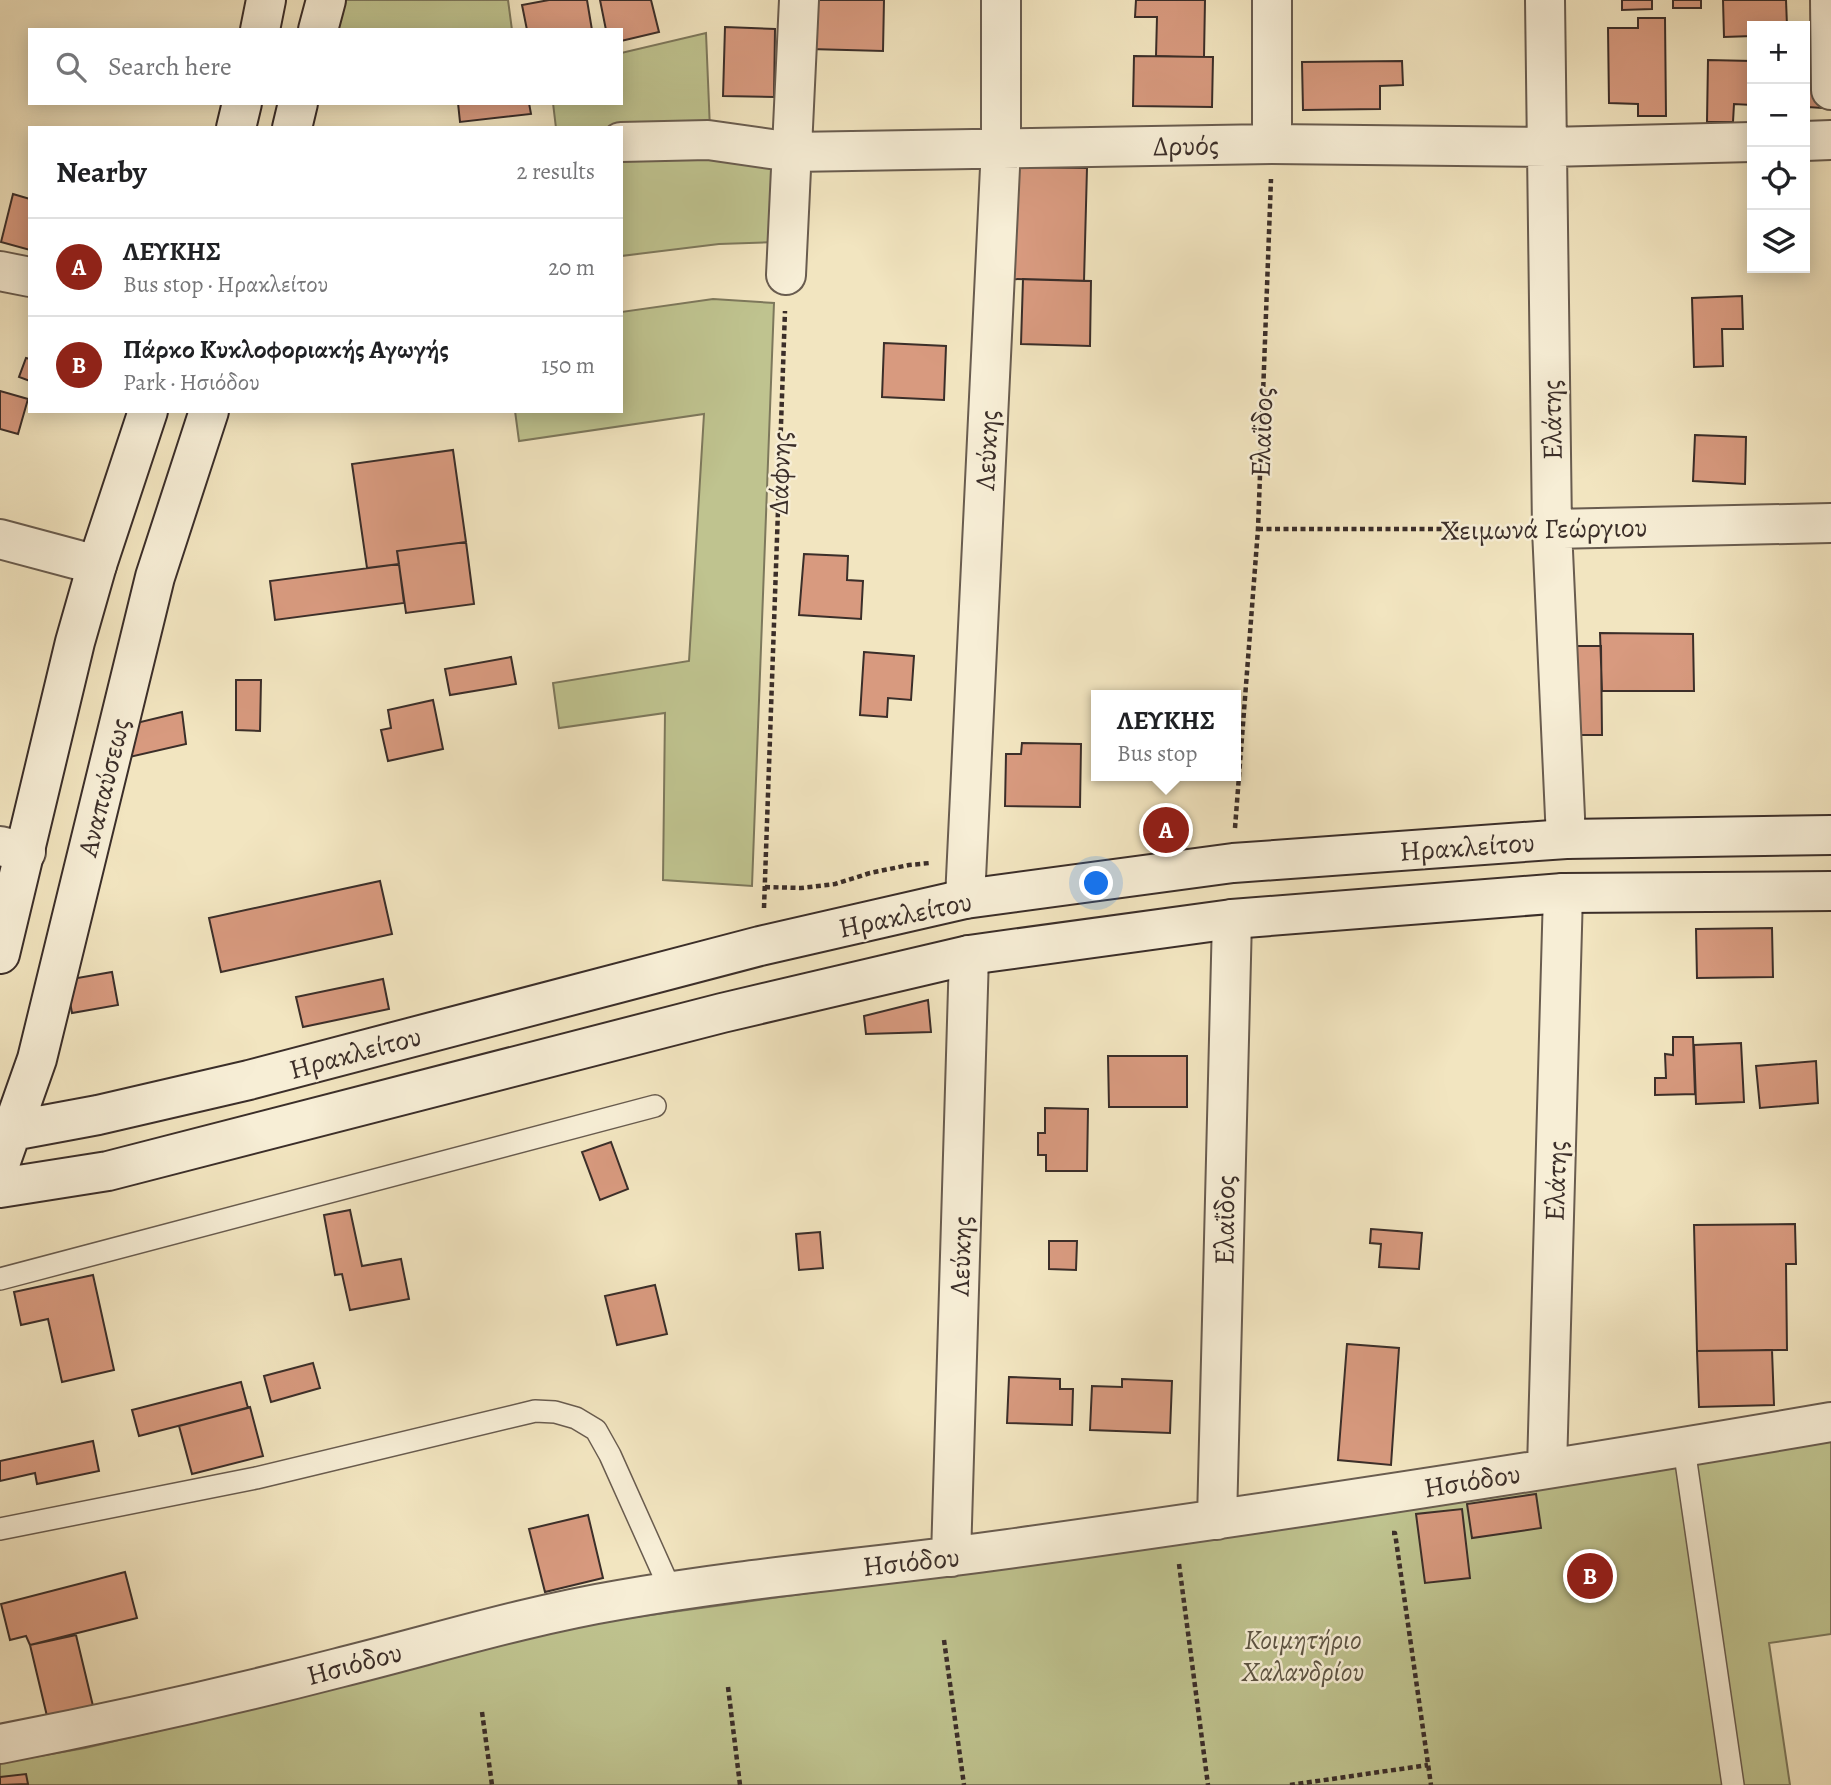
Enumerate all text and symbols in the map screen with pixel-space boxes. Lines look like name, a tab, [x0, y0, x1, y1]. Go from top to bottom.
map controls	[1747, 21, 1810, 273]
button: +	[1747, 21, 1810, 84]
search box	[28, 28, 623, 105]
icon: search	[52, 48, 90, 86]
text: Search here	[108, 49, 232, 84]
button: −	[1747, 84, 1810, 147]
street label: Δρυός	[1153, 126, 1219, 166]
button: locate	[1747, 147, 1810, 210]
text: Nearby	[56, 152, 147, 192]
text: 2 results	[517, 156, 595, 187]
button: layers	[1747, 210, 1810, 273]
text: ΛΕΥΚΗΣ	[123, 234, 221, 269]
text: A	[72, 252, 86, 283]
text: 20 m	[548, 252, 595, 283]
text: Bus stop · Ηρακλείτου	[123, 269, 328, 300]
text: Πάρκο Κυκλοφοριακής Αγωγής	[123, 332, 449, 367]
text: B	[72, 350, 86, 381]
text: 150 m	[541, 350, 595, 381]
text: Park · Ησιόδου	[123, 367, 260, 398]
street label: Ελάτης	[1532, 379, 1572, 461]
street label: Ελαΐδος	[1241, 387, 1283, 477]
street label: Λεύκης	[966, 409, 1008, 492]
street label: Δάφνης	[760, 431, 800, 515]
street label: Χειμωνά Γεώργιου	[1440, 508, 1648, 550]
popup	[1091, 690, 1241, 781]
text: ΛΕΥΚΗΣ	[1117, 703, 1215, 738]
street label: Αναπαύσεως	[68, 714, 139, 861]
text: Bus stop	[1117, 738, 1197, 769]
pin: A	[1143, 804, 1189, 856]
street label: Ηρακλείτου	[1398, 823, 1536, 871]
your location	[1079, 866, 1113, 900]
street label: Ηρακλείτου	[835, 882, 975, 948]
street label: Ηρακλείτου	[285, 1017, 426, 1089]
street label: Ελάτης	[1536, 1140, 1576, 1222]
street label: Ελαΐδος	[1205, 1175, 1245, 1265]
street label: Λεύκης	[941, 1215, 981, 1298]
street label: Ησιόδου	[1421, 1455, 1523, 1507]
street label: Ησιόδου	[861, 1538, 961, 1586]
pin: B	[1567, 1550, 1613, 1602]
park label: Κοιμητήριο Χαλανδρίου	[1241, 1621, 1364, 1691]
street label: Ησιόδου	[302, 1633, 406, 1695]

